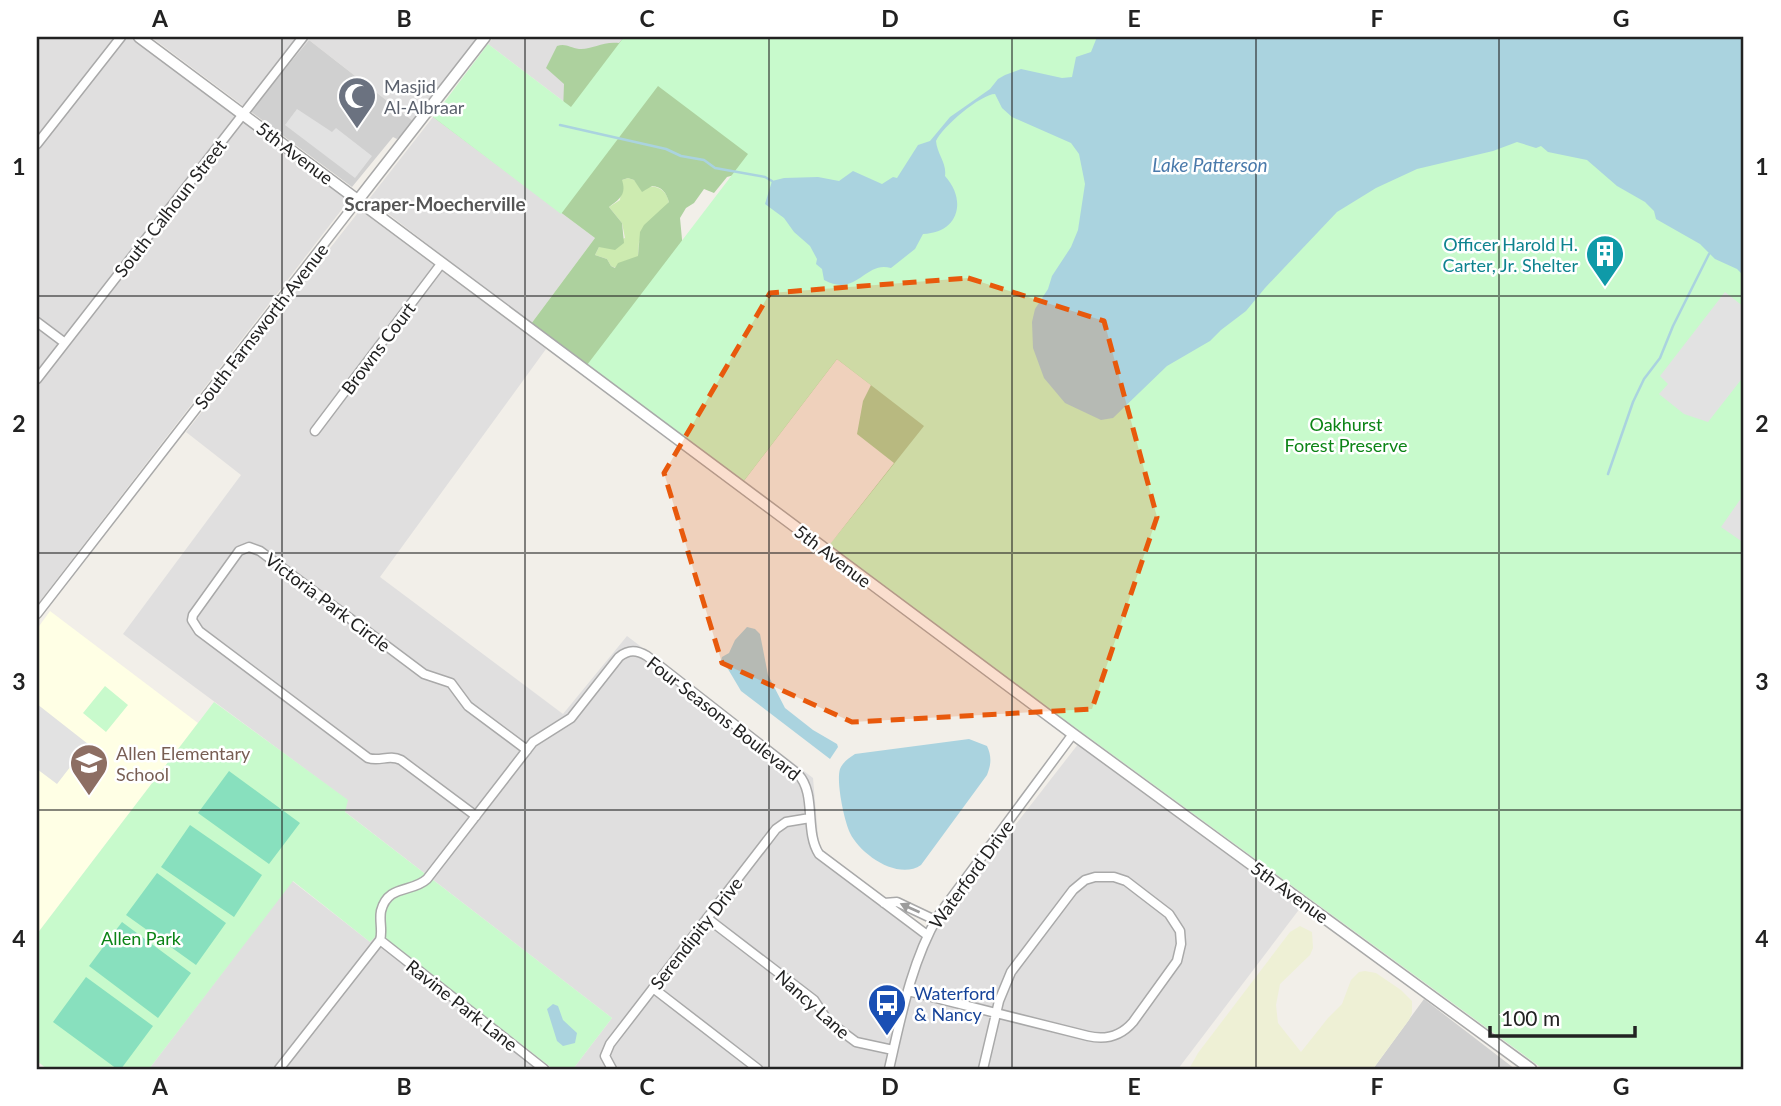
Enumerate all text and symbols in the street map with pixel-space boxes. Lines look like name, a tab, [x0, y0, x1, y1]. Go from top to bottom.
text: A	[151, 4, 169, 32]
text: B	[396, 4, 412, 32]
text: C	[639, 4, 655, 32]
text: D	[881, 4, 899, 32]
text: E	[1127, 4, 1141, 32]
text: F	[1370, 4, 1384, 32]
text: G	[1613, 4, 1629, 32]
mosque icon: Masjid Al-Albraar	[336, 75, 378, 130]
place label: Masjid Al-Albraar	[384, 75, 465, 118]
street label: 5th Avenue	[252, 117, 338, 189]
street label: South Calhoun Street	[109, 134, 231, 281]
text: 1	[12, 152, 26, 180]
text: 1	[1755, 152, 1769, 180]
water label: Lake Patterson	[1152, 153, 1268, 176]
district label: Scraper-Moecherville	[344, 192, 526, 215]
place label: Officer Harold H. Carter, Jr. Shelter	[1443, 233, 1578, 276]
building icon: Officer Harold H. Carter, Jr. Shelter	[1584, 233, 1626, 288]
street label: South Farnsworth Avenue	[189, 239, 333, 413]
street label: Browns Court	[336, 297, 420, 398]
text: 2	[12, 409, 26, 437]
text: 2	[1755, 409, 1769, 437]
park label: Oakhurst Forest Preserve	[1285, 413, 1407, 456]
street label: 5th Avenue	[790, 520, 876, 592]
street label: Victoria Park Circle	[261, 548, 395, 656]
street label: Four Seasons Boulevard	[643, 651, 805, 785]
text: 3	[12, 667, 26, 695]
text: 3	[1755, 667, 1769, 695]
school or university icon: Allen Elementary School	[68, 742, 110, 797]
place label: Allen Elementary School	[116, 742, 251, 785]
street label: Waterford Drive	[924, 815, 1018, 933]
street label: 5th Avenue	[1247, 856, 1333, 928]
street label: Serendipity Drive	[645, 872, 747, 994]
one-way arrow	[900, 902, 921, 913]
text: 4	[12, 924, 26, 952]
text: 4	[1755, 924, 1769, 952]
park label: Allen Park	[101, 927, 182, 949]
street label: Ravine Park Lane	[402, 955, 522, 1055]
street label: Nancy Lane	[771, 965, 855, 1043]
bus stop icon: Waterford & Nancy	[866, 982, 908, 1037]
place label: Waterford & Nancy	[914, 982, 995, 1025]
scale bar	[1490, 994, 1636, 1038]
text: 100 m	[1501, 1005, 1560, 1030]
text: A	[151, 1072, 169, 1100]
text: B	[396, 1072, 412, 1100]
text: C	[639, 1072, 655, 1100]
text: D	[881, 1072, 899, 1100]
text: E	[1127, 1072, 1141, 1100]
text: F	[1370, 1072, 1384, 1100]
text: G	[1613, 1072, 1629, 1100]

